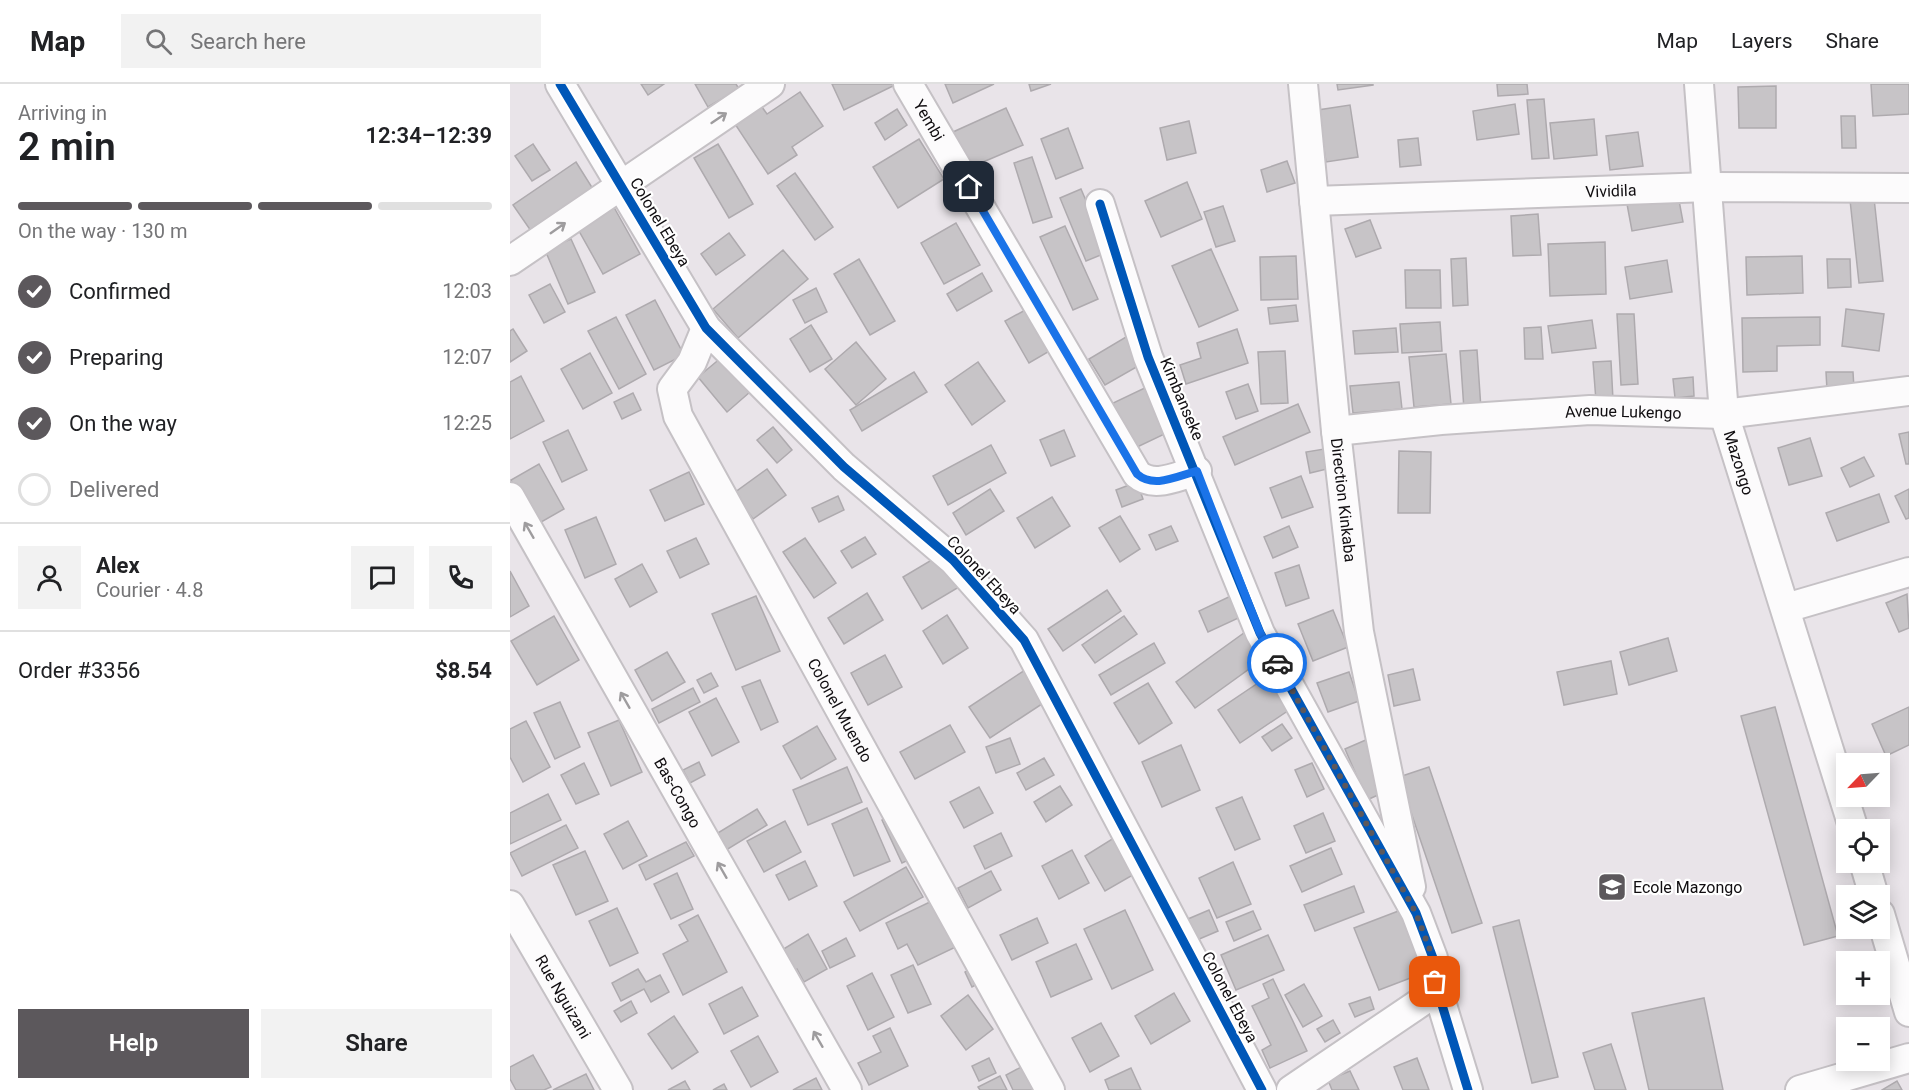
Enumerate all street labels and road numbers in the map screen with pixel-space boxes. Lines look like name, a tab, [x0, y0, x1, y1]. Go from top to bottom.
street label: Yembi	[910, 96, 949, 144]
street label: Colonel Ebeya	[626, 174, 694, 270]
street label: Vividila	[1585, 180, 1637, 201]
street label: Kimbanseke	[1156, 355, 1208, 443]
street label: Avenue Lukengo	[1564, 400, 1682, 422]
street label: Mazongo	[1720, 428, 1758, 497]
street label: Direction Kinkaba	[1327, 437, 1360, 563]
street label: Colonel Ebeya	[943, 532, 1025, 618]
street label: Colonel Muendo	[804, 655, 877, 766]
street label: Bas-Congo	[650, 754, 705, 831]
street label: Colonel Ebeya	[1198, 948, 1262, 1046]
street label: Rue Nguizani	[532, 951, 595, 1042]

